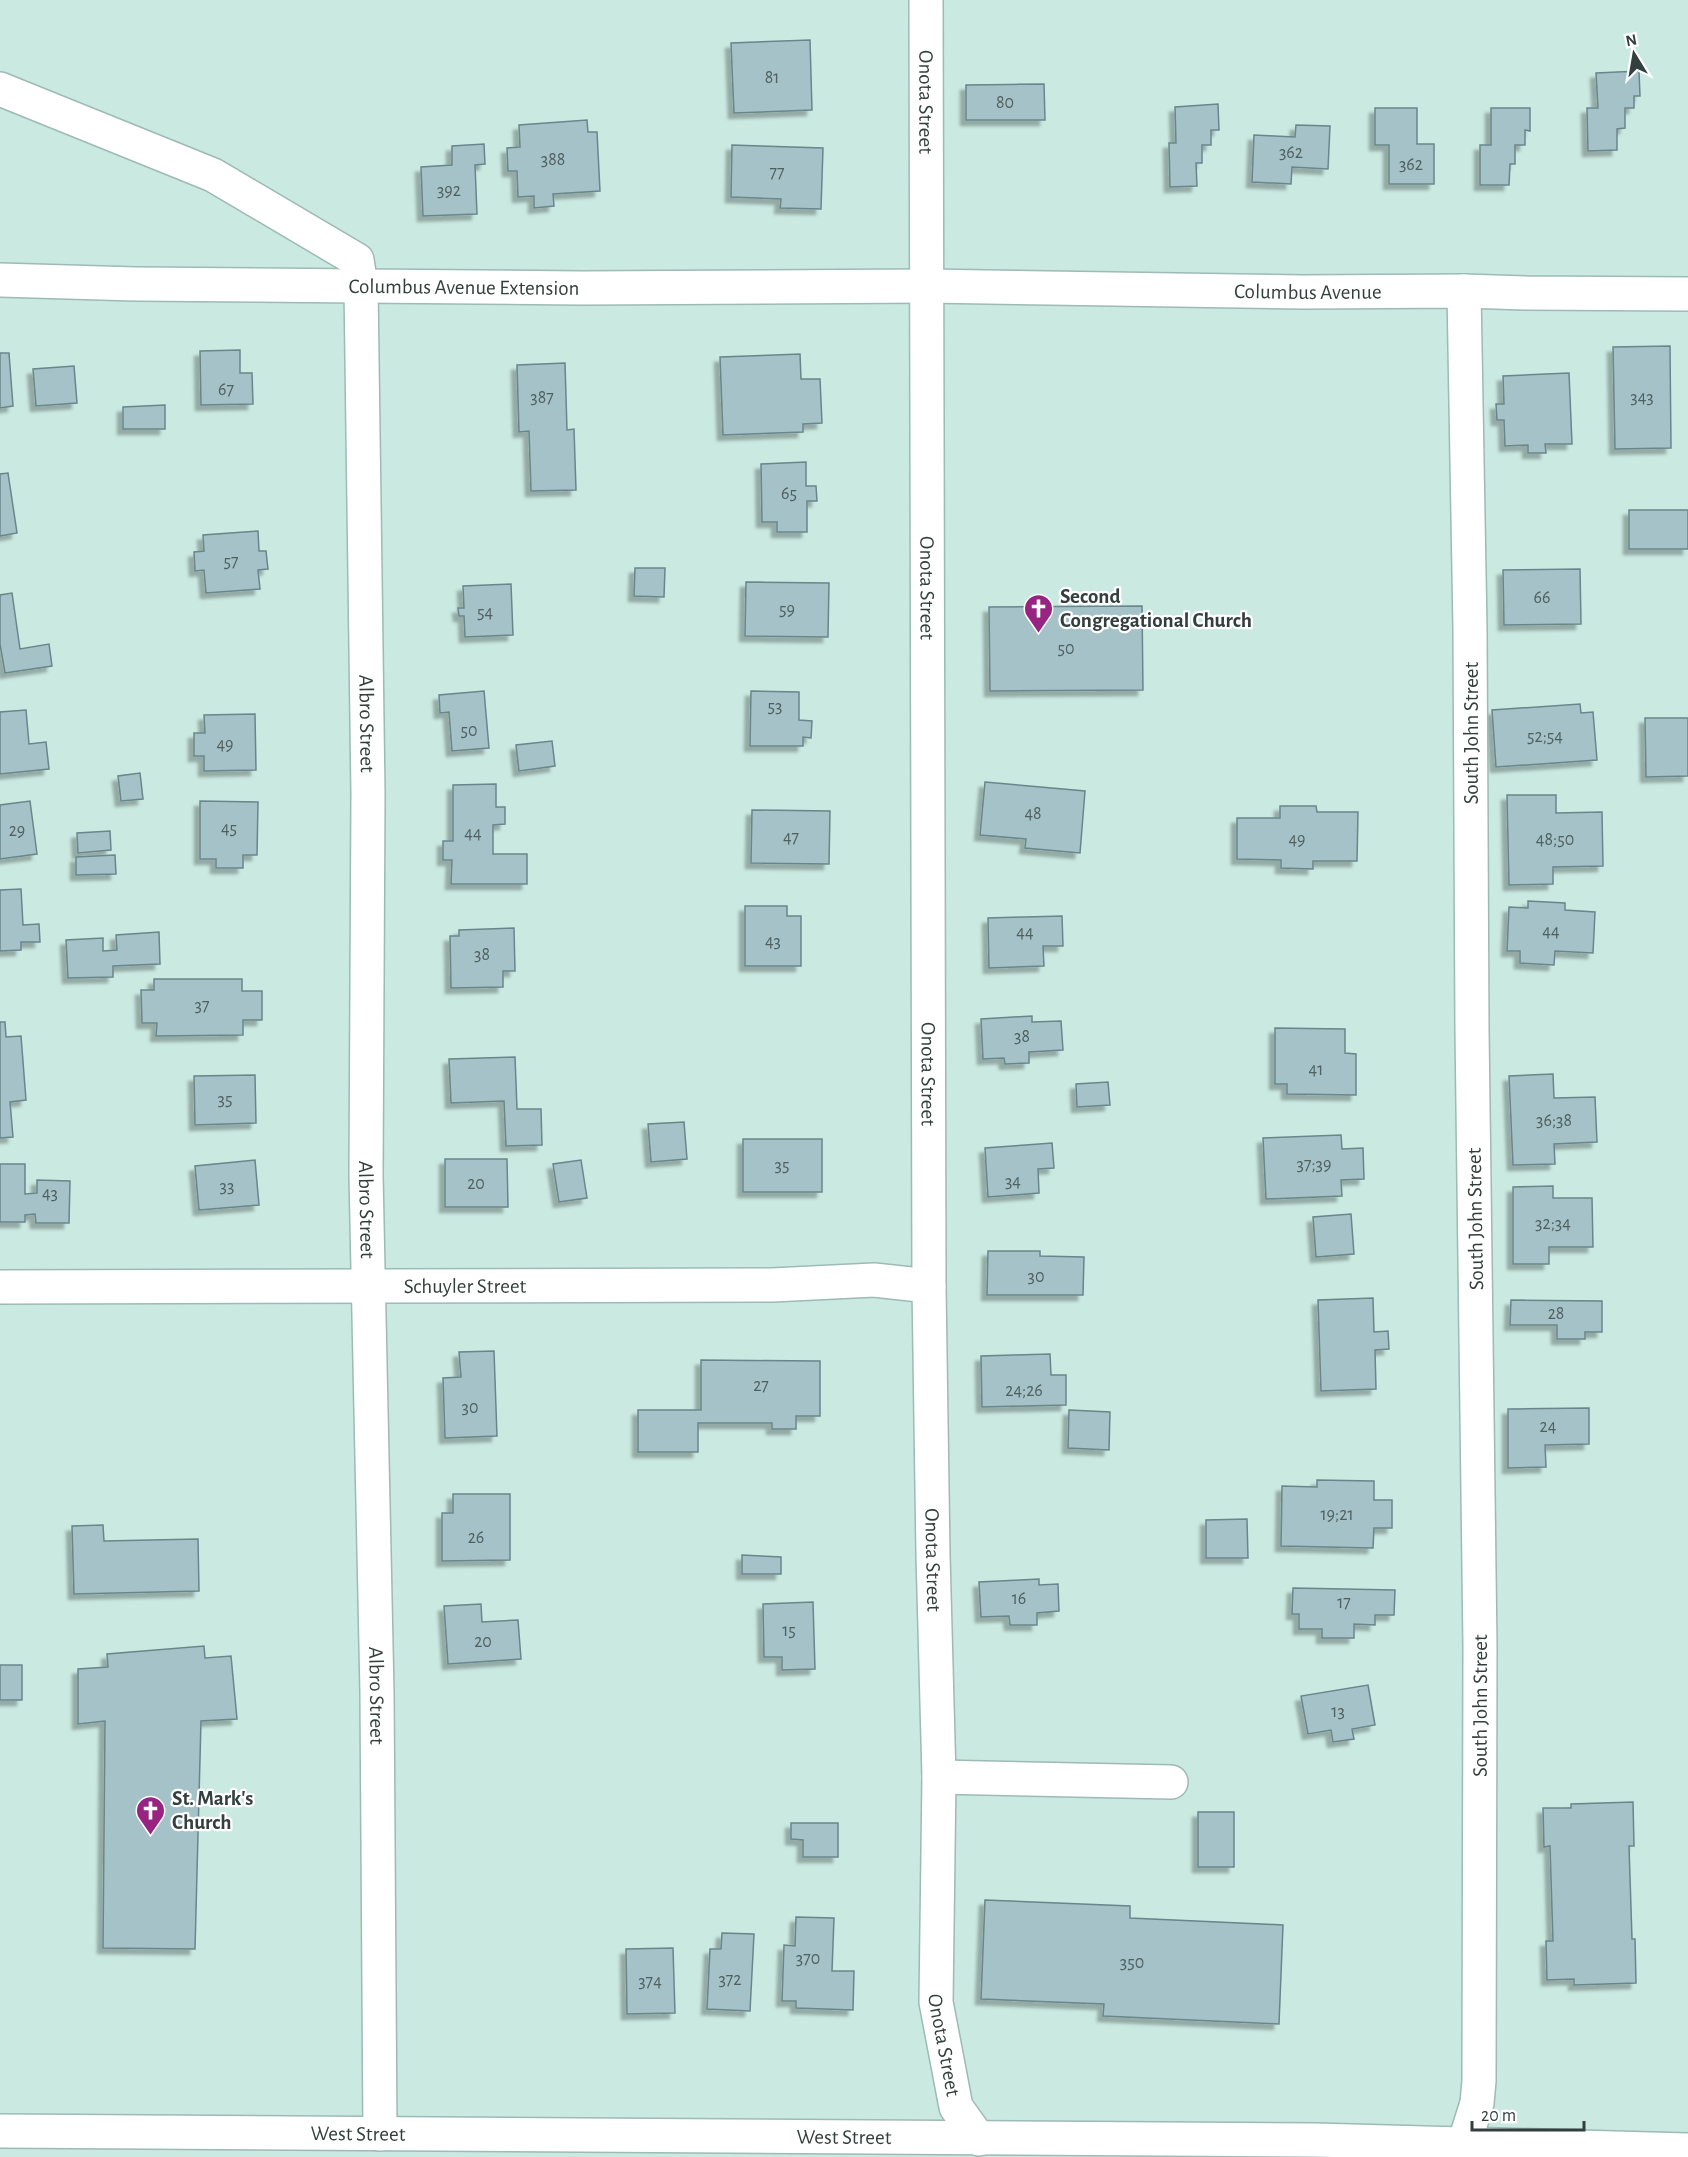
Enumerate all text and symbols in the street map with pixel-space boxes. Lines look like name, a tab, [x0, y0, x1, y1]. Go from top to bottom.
north arrow	[1604, 24, 1664, 84]
text: N	[1624, 31, 1638, 49]
street label: Onota Street	[915, 50, 936, 154]
house number: 81	[765, 69, 779, 87]
house number: 80	[996, 94, 1014, 112]
house number: 362	[1279, 144, 1303, 162]
house number: 388	[541, 151, 565, 169]
house number: 362	[1399, 156, 1423, 174]
house number: 77	[769, 164, 785, 182]
house number: 392	[437, 182, 461, 200]
street label: Columbus Avenue Extension	[348, 276, 579, 299]
street label: Columbus Avenue	[1234, 281, 1382, 303]
house number: 67	[218, 381, 234, 399]
house number: 387	[530, 389, 554, 407]
house number: 343	[1630, 389, 1654, 407]
house number: 65	[781, 485, 797, 503]
street label: Onota Street	[916, 536, 937, 640]
house number: 57	[223, 553, 239, 571]
place label: Second Congregational Church	[1060, 586, 1252, 631]
house number: 66	[1534, 589, 1550, 607]
church icon: Second Congregational Church	[1023, 592, 1055, 634]
house number: 59	[779, 601, 795, 619]
house number: 54	[477, 604, 493, 622]
house number: 50	[1057, 640, 1075, 658]
street label: South John Street	[1461, 661, 1482, 804]
street label: Albro Street	[355, 675, 378, 773]
house number: 53	[768, 698, 782, 716]
house number: 50	[460, 722, 478, 740]
house number: 52;54	[1527, 728, 1563, 746]
house number: 49	[216, 736, 234, 754]
house number: 48	[1024, 805, 1042, 823]
house number: 45	[221, 820, 237, 838]
house number: 29	[9, 822, 25, 840]
house number: 44	[464, 825, 482, 843]
house number: 47	[783, 829, 799, 847]
house number: 49	[1288, 831, 1306, 849]
house number: 48;50	[1536, 831, 1574, 849]
house number: 44	[1542, 923, 1560, 941]
house number: 44	[1016, 924, 1034, 942]
house number: 43	[765, 933, 781, 951]
house number: 38	[474, 946, 490, 964]
house number: 37	[195, 997, 209, 1015]
street label: Onota Street	[917, 1022, 939, 1126]
house number: 38	[1014, 1028, 1030, 1046]
house number: 41	[1309, 1061, 1323, 1079]
house number: 35	[218, 1091, 232, 1109]
house number: 36;38	[1536, 1112, 1572, 1130]
street label: South John Street	[1464, 1147, 1487, 1290]
house number: 37;39	[1297, 1156, 1331, 1174]
house number: 35	[775, 1157, 789, 1175]
street label: Albro Street	[355, 1161, 378, 1259]
house number: 34	[1005, 1173, 1021, 1191]
house number: 20	[467, 1175, 485, 1193]
house number: 33	[220, 1178, 234, 1196]
house number: 43	[42, 1185, 58, 1203]
house number: 32;34	[1535, 1215, 1571, 1233]
house number: 30	[1028, 1268, 1044, 1286]
street label: Schuyler Street	[404, 1276, 527, 1297]
house number: 28	[1548, 1305, 1564, 1323]
house number: 27	[753, 1377, 769, 1395]
house number: 24;26	[1005, 1382, 1043, 1400]
house number: 30	[462, 1399, 478, 1417]
house number: 24	[1540, 1418, 1557, 1436]
house number: 19;21	[1320, 1506, 1354, 1524]
street label: Onota Street	[921, 1508, 945, 1612]
house number: 26	[468, 1529, 484, 1547]
house number: 16	[1012, 1590, 1026, 1608]
house number: 17	[1337, 1594, 1351, 1612]
house number: 15	[782, 1622, 796, 1640]
house number: 20	[474, 1633, 492, 1651]
street label: South John Street	[1470, 1634, 1491, 1777]
street label: Albro Street	[365, 1646, 387, 1745]
house number: 13	[1331, 1703, 1345, 1721]
place label: St. Mark's Church	[172, 1788, 253, 1833]
church icon: St. Mark's Church	[135, 1794, 167, 1836]
house number: 370	[796, 1950, 820, 1968]
house number: 350	[1120, 1954, 1144, 1972]
house number: 372	[718, 1971, 742, 1989]
house number: 374	[638, 1973, 662, 1991]
street label: Onota Street	[925, 1994, 964, 2098]
scale bar	[1472, 2094, 1584, 2132]
text: 20 m	[1481, 2107, 1516, 2125]
street label: West Street	[310, 2123, 406, 2145]
street label: West Street	[796, 2126, 892, 2148]

